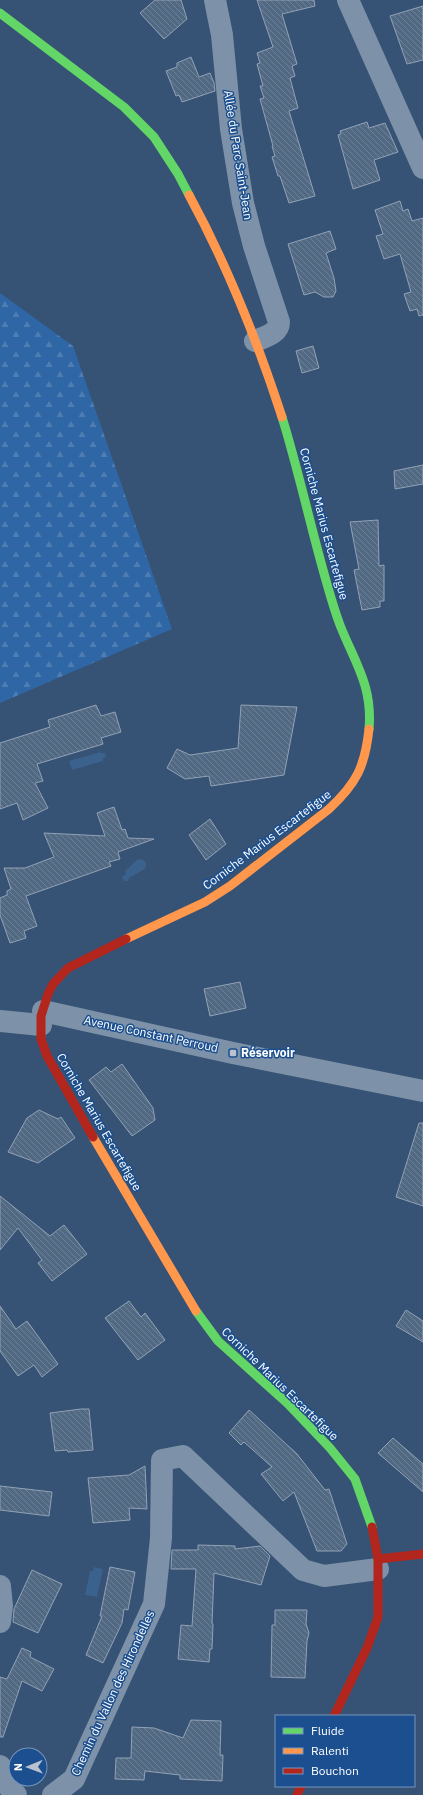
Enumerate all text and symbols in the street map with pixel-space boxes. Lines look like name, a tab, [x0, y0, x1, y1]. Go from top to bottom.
street label: Allée du Parc Saint-Jean	[221, 89, 256, 221]
street label: Corniche Marius Escartefigue	[297, 446, 352, 602]
street label: Corniche Marius Escartefigue	[200, 786, 334, 893]
street label: Avenue Constant Perroud	[83, 1012, 220, 1055]
place label: Réservoir	[241, 1045, 295, 1060]
marker: Réservoir	[228, 1048, 238, 1058]
street label: Corniche Marius Escartefigue	[54, 1050, 145, 1194]
street label: Corniche Marius Escartefigue	[219, 1324, 342, 1444]
street label: Chemin du Vallon des Hirondelles	[68, 1608, 158, 1778]
legend	[275, 1715, 415, 1787]
text: Fluide	[311, 1723, 345, 1738]
text: Ralenti	[311, 1743, 349, 1758]
north arrow	[8, 1747, 48, 1787]
text: N	[11, 1763, 25, 1771]
text: Bouchon	[311, 1763, 359, 1778]

